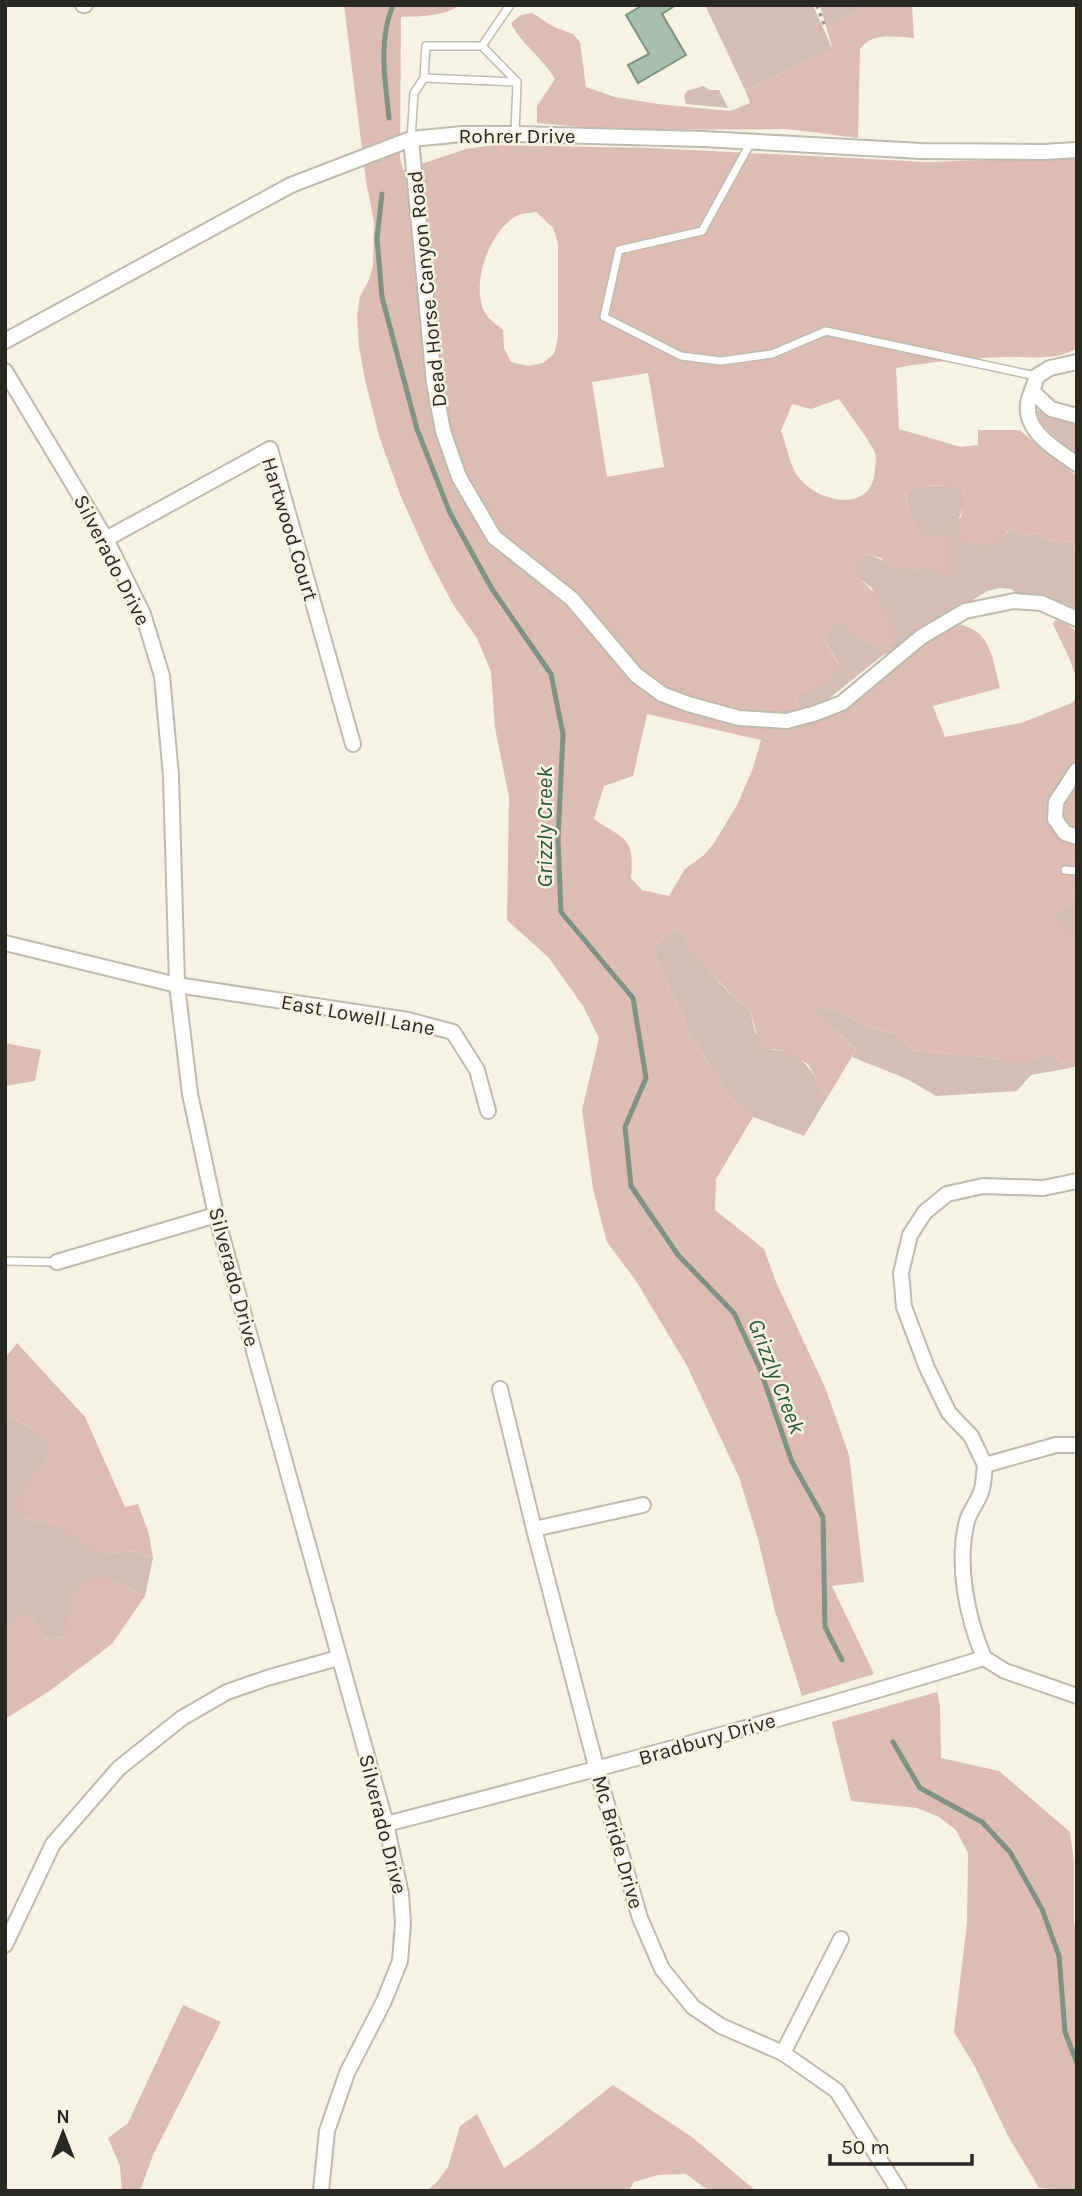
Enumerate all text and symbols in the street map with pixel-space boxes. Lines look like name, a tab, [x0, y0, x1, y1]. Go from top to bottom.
street label: Rohrer Drive	[458, 124, 576, 148]
street label: Dead Horse Canyon Road	[403, 169, 451, 409]
street label: Hartwood Court	[257, 454, 323, 604]
street label: Silverado Drive	[69, 491, 155, 629]
water label: Grizzly Creek	[531, 766, 558, 888]
street label: East Lowell Lane	[279, 990, 437, 1040]
street label: Silverado Drive	[204, 1205, 264, 1349]
water label: Grizzly Creek	[742, 1315, 811, 1438]
street label: Bradbury Drive	[636, 1708, 778, 1770]
street label: Silverado Drive	[354, 1752, 412, 1896]
street label: Mc Bride Drive	[587, 1772, 649, 1912]
north arrow	[28, 2098, 98, 2168]
text: N	[56, 2106, 70, 2128]
scale bar	[830, 2122, 972, 2166]
text: 50 m	[841, 2135, 890, 2159]

